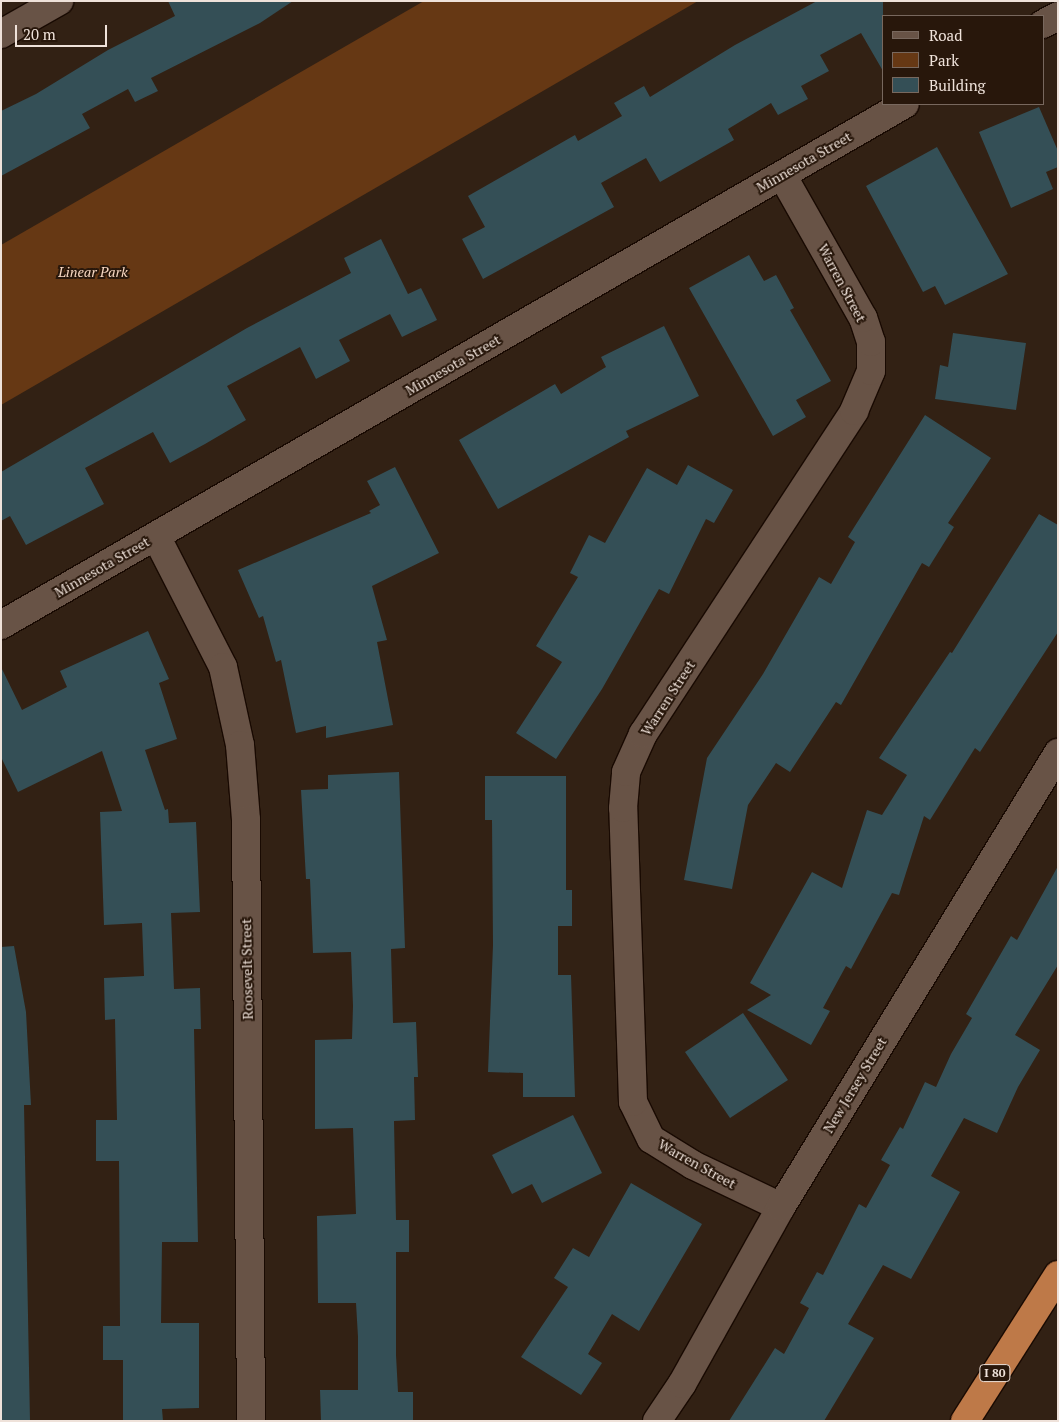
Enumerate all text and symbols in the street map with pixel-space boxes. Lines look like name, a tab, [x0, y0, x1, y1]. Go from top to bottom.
scale bar	[18, 15, 110, 47]
legend	[882, 15, 1044, 105]
text: 20 m	[23, 24, 56, 44]
text: Road	[929, 25, 962, 45]
text: Park	[929, 50, 959, 70]
text: Building	[929, 75, 986, 95]
street label: Minnesota Street	[754, 128, 854, 196]
street label: Warren Street	[814, 241, 870, 325]
park label: Linear Park	[58, 264, 128, 280]
street label: Minnesota Street	[403, 331, 503, 399]
street label: Minnesota Street	[52, 533, 152, 601]
street label: Warren Street	[638, 657, 698, 739]
street label: Roosevelt Street	[238, 918, 256, 1020]
street label: New Jersey Street	[820, 1034, 890, 1136]
street label: Warren Street	[655, 1136, 739, 1192]
road number: I 80	[979, 1364, 1011, 1382]

